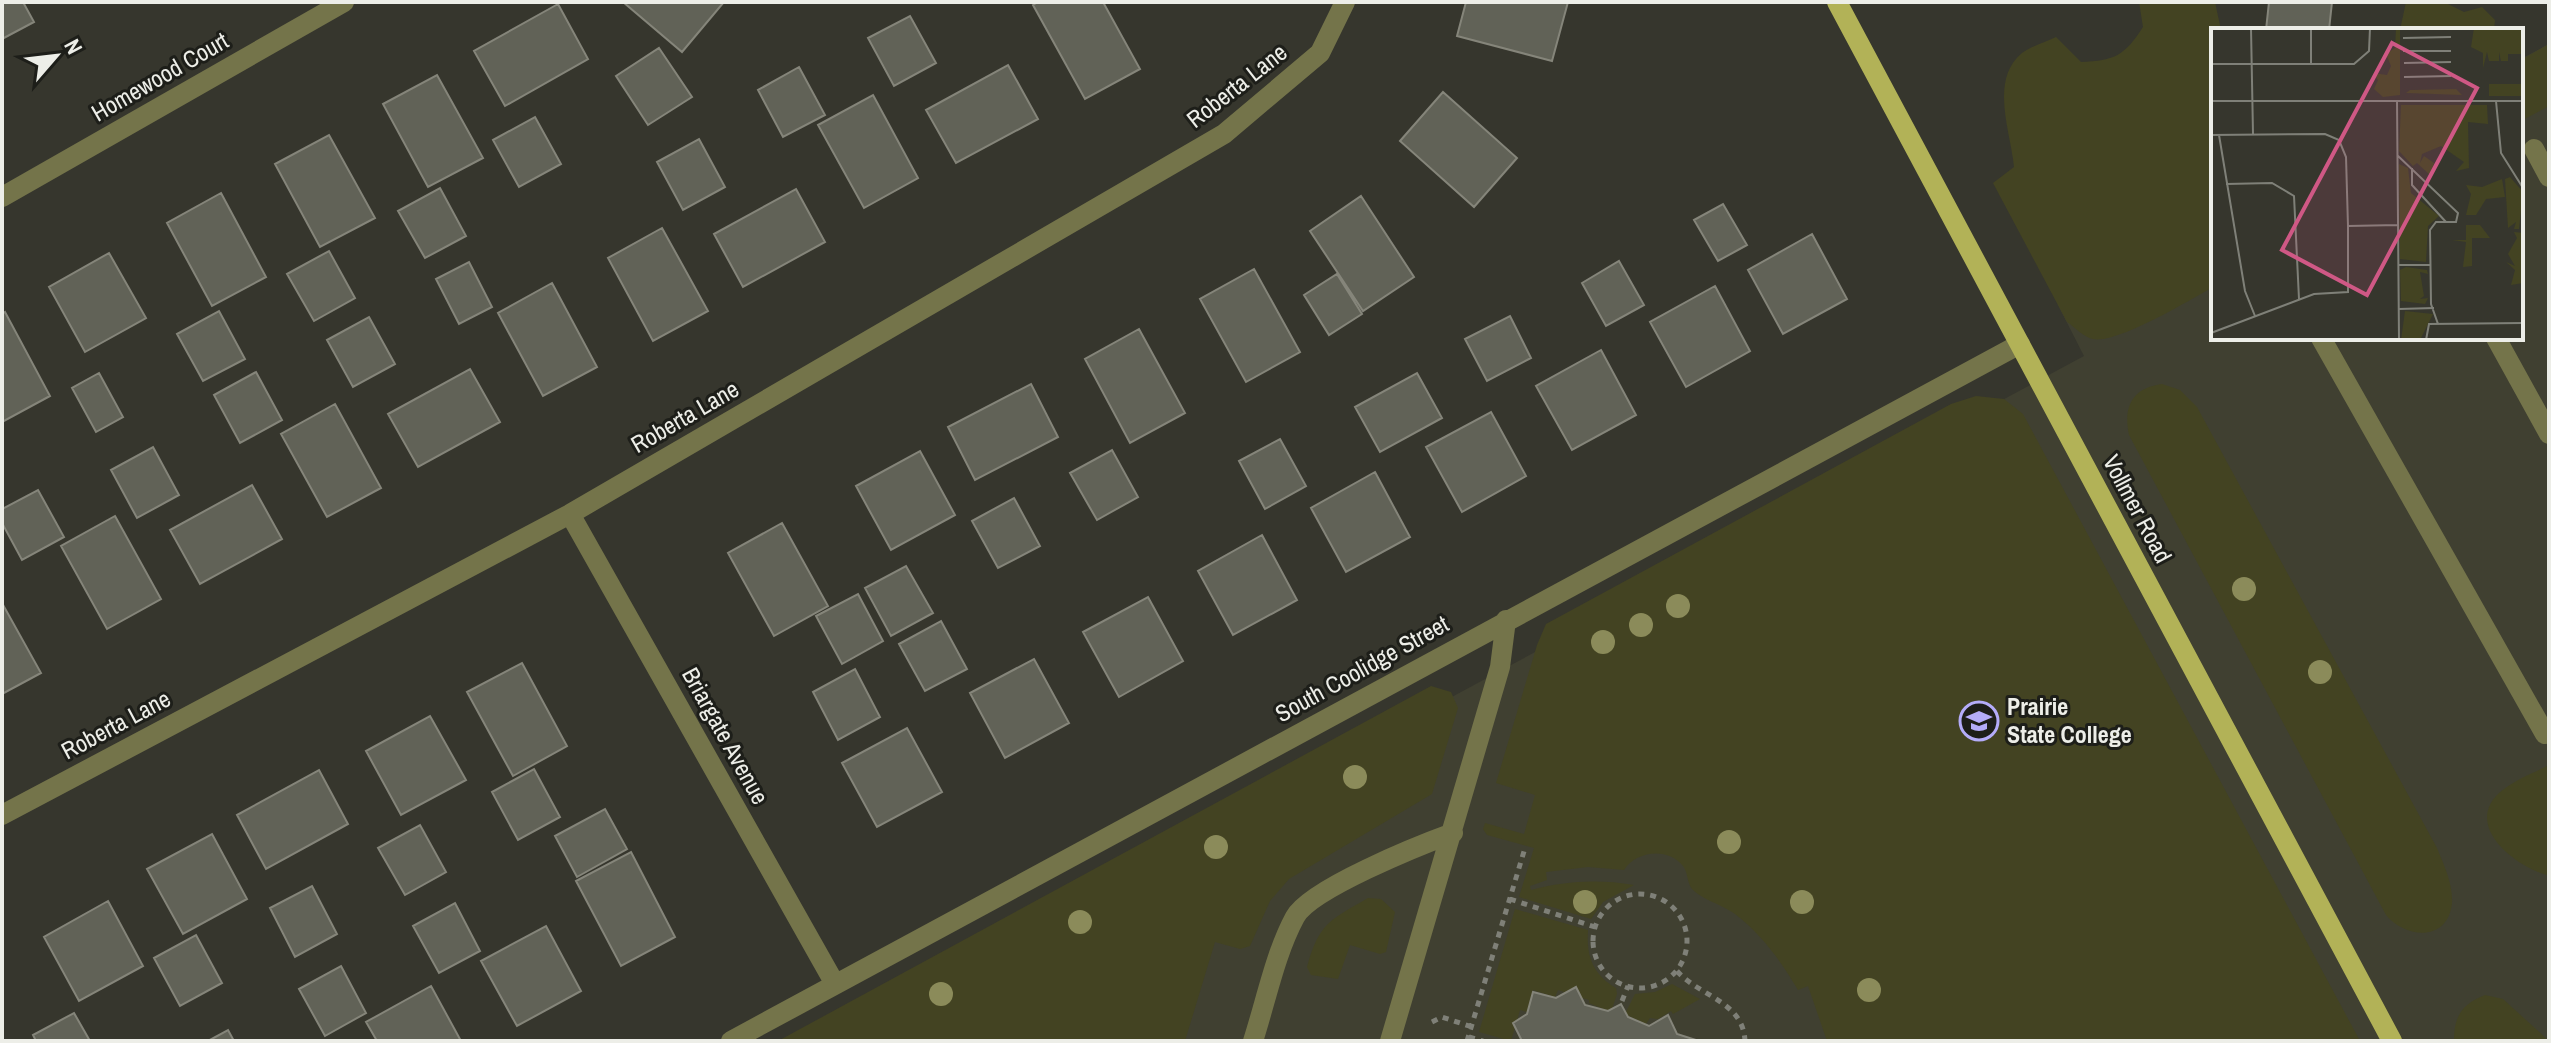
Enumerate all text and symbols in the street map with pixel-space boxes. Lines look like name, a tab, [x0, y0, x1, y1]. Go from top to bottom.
north arrow	[16, 16, 96, 96]
street label: Homewood Court	[85, 24, 234, 128]
inset map	[2211, 28, 2523, 340]
text: N	[57, 34, 90, 59]
street label: Roberta Lane	[1180, 36, 1293, 135]
street label: Roberta Lane	[625, 372, 744, 460]
street label: Vollmer Road	[2096, 449, 2180, 568]
street label: South Coolidge Street	[1269, 607, 1454, 729]
street label: Briargate Avenue	[675, 661, 777, 810]
street label: Roberta Lane	[55, 682, 176, 766]
place label: Prairie State College	[2007, 690, 2132, 750]
school or university icon: Prairie State College	[1958, 700, 2000, 742]

